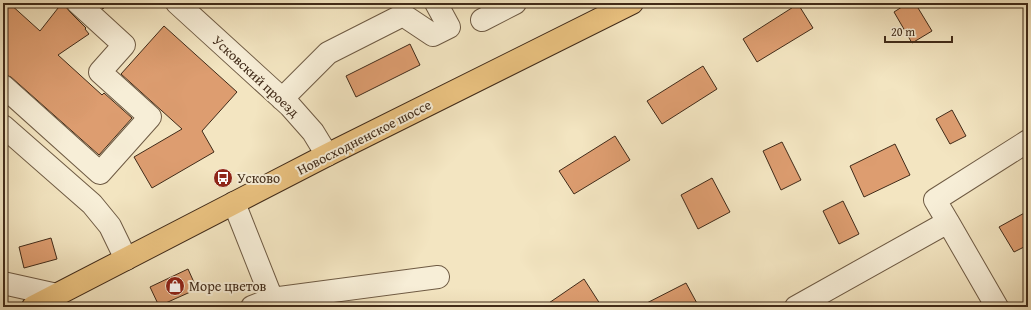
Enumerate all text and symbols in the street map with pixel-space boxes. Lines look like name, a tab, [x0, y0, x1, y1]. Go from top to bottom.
scale bar	[885, 18, 952, 44]
text: 20 m	[891, 23, 915, 40]
street label: Усковский проезд	[208, 30, 304, 122]
street label: Новосходненское шоссе	[293, 94, 435, 180]
bus stop icon: Усково	[212, 167, 234, 189]
place label: Усково	[237, 168, 280, 188]
shop icon: Море цветов	[164, 275, 186, 297]
place label: Море цветов	[189, 276, 267, 296]

